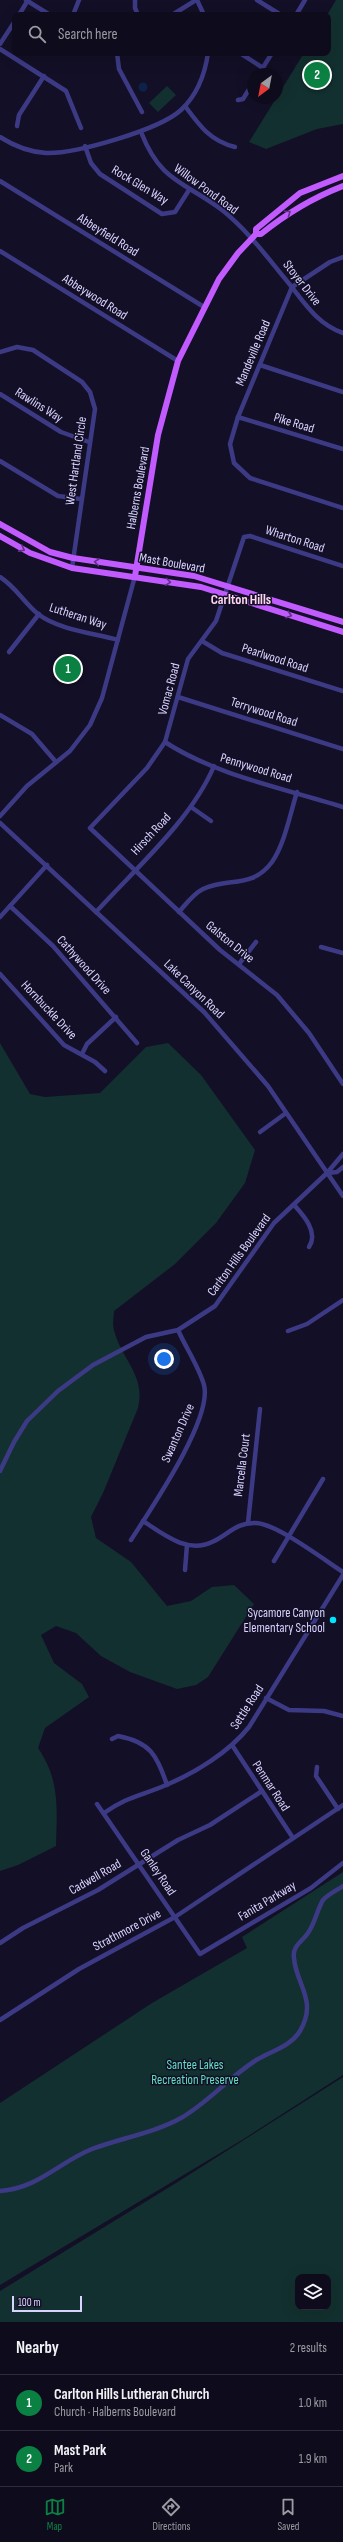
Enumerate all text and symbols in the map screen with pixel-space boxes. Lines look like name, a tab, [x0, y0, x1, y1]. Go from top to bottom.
search box	[12, 12, 331, 56]
icon: search	[26, 23, 48, 45]
text: Search here	[58, 25, 118, 44]
pin: 2	[304, 60, 330, 90]
north arrow	[247, 68, 283, 104]
street label: Willow Pond Road	[171, 160, 241, 218]
street label: Rock Glen Way	[109, 162, 171, 208]
street label: Abbeyfield Road	[74, 209, 142, 260]
one-way arrow	[283, 211, 290, 218]
street label: Stoyer Drive	[279, 257, 325, 309]
street label: Abbeywood Road	[59, 270, 131, 323]
street label: Mandeville Road	[232, 318, 274, 388]
street label: Rawlins Way	[12, 384, 66, 426]
street label: Pike Road	[272, 409, 316, 437]
street label: West Hartland Circle	[62, 416, 90, 506]
street label: Halberns Boulevard	[123, 445, 153, 531]
street label: Wharton Road	[263, 522, 327, 556]
one-way arrow	[17, 544, 25, 551]
street label: Mast Boulevard	[138, 549, 206, 577]
one-way arrow	[94, 558, 100, 567]
one-way arrow	[165, 577, 171, 586]
district label: Carlton Hills	[211, 591, 271, 608]
street label: Lutheran Way	[47, 599, 109, 633]
one-way arrow	[285, 610, 292, 619]
street label: Pearlwood Road	[240, 640, 310, 676]
pin: 1	[55, 654, 81, 684]
street label: Vomac Road	[154, 661, 184, 717]
street label: Terrywood Road	[229, 694, 299, 730]
street label: Pennywood Road	[218, 750, 294, 786]
street label: Hirsch Road	[128, 810, 174, 858]
street label: Galston Drive	[202, 917, 258, 967]
street label: Cathywood Drive	[53, 932, 115, 998]
street label: Lake Canyon Road	[160, 956, 228, 1022]
street label: Hornbuckle Drive	[18, 977, 80, 1043]
street label: Carlton Hills Boulevard	[204, 1211, 274, 1299]
your location	[154, 1349, 174, 1369]
street label: Swanton Drive	[158, 1401, 198, 1465]
street label: Marcella Court	[230, 1433, 254, 1497]
place label: Sycamore Canyon Elementary School	[243, 1605, 325, 1636]
marker: Sycamore Canyon Elementary School	[328, 1615, 338, 1625]
street label: Settle Road	[227, 1682, 267, 1732]
street label: Penmar Road	[249, 1758, 293, 1814]
street label: Ganley Road	[136, 1845, 180, 1899]
street label: Cadwell Road	[66, 1856, 124, 1898]
street label: Fanita Parkway	[235, 1877, 299, 1925]
street label: Strathmore Drive	[90, 1905, 164, 1955]
park label: Santee Lakes Recreation Preserve	[151, 2057, 239, 2088]
map controls	[295, 2274, 331, 2310]
button: layers	[295, 2274, 331, 2310]
scale bar	[12, 2294, 82, 2313]
text: 100 m	[18, 2296, 40, 2309]
text: Nearby	[16, 2338, 59, 2358]
text: 2 results	[290, 2340, 327, 2356]
text: Carlton Hills Lutheran Church	[54, 2385, 210, 2404]
text: 1	[26, 2395, 32, 2411]
text: 1.0 km	[299, 2395, 327, 2411]
text: Church · Halberns Boulevard	[54, 2404, 176, 2420]
text: Mast Park	[54, 2441, 106, 2460]
text: 2	[26, 2451, 32, 2467]
text: 1.9 km	[299, 2451, 327, 2467]
text: Park	[54, 2460, 73, 2476]
tab: Map	[44, 2496, 66, 2533]
tab: Directions	[153, 2496, 190, 2533]
tab: Saved	[277, 2496, 299, 2533]

